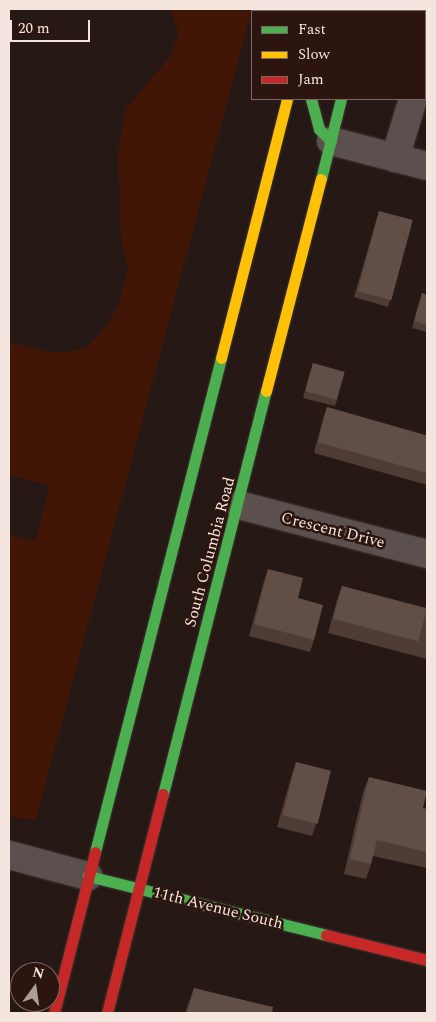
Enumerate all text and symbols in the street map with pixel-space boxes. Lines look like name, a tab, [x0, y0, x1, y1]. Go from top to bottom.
scale bar	[12, 10, 92, 42]
legend	[251, 10, 426, 100]
text: 20 m	[18, 17, 50, 40]
text: Fast	[298, 18, 326, 41]
text: Slow	[298, 43, 330, 66]
text: Jam	[298, 68, 324, 91]
street label: South Columbia Road	[181, 475, 239, 629]
street label: Crescent Drive	[279, 508, 387, 552]
street label: 11th Avenue South	[151, 883, 285, 933]
text: N	[30, 961, 47, 985]
north arrow	[10, 962, 60, 1012]

